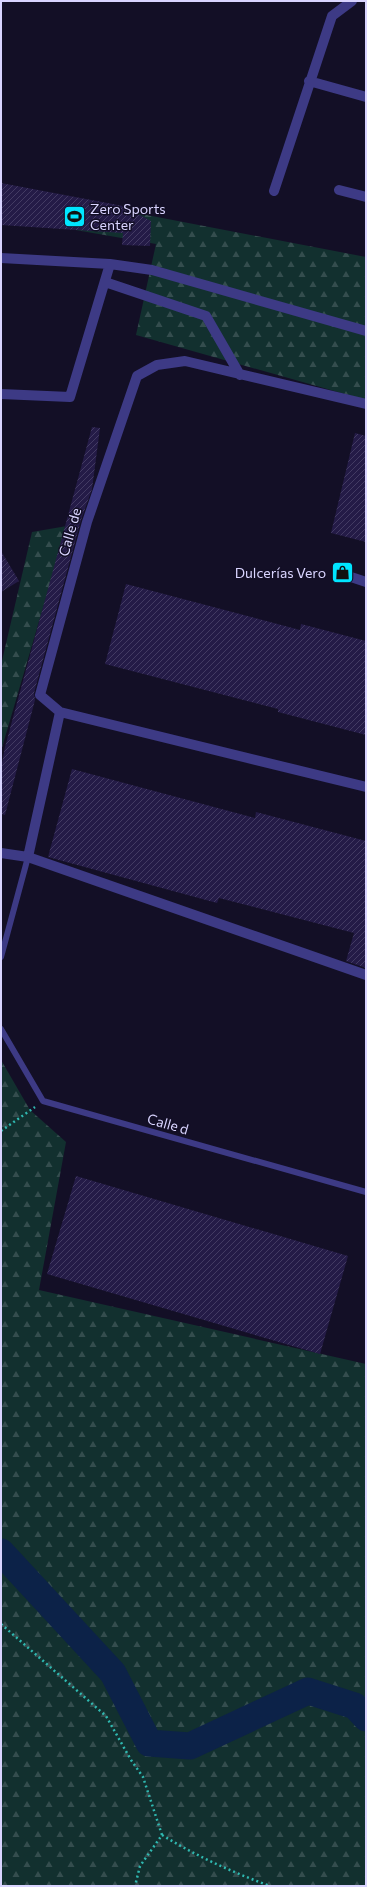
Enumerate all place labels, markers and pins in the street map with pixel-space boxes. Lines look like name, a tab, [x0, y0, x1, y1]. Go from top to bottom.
place label: Zero Sports Center	[90, 200, 166, 233]
sports icon: Zero Sports Center	[62, 204, 88, 230]
shop icon: Dulcerías Vero	[329, 560, 355, 586]
place label: Dulcerías Vero	[235, 564, 326, 581]

